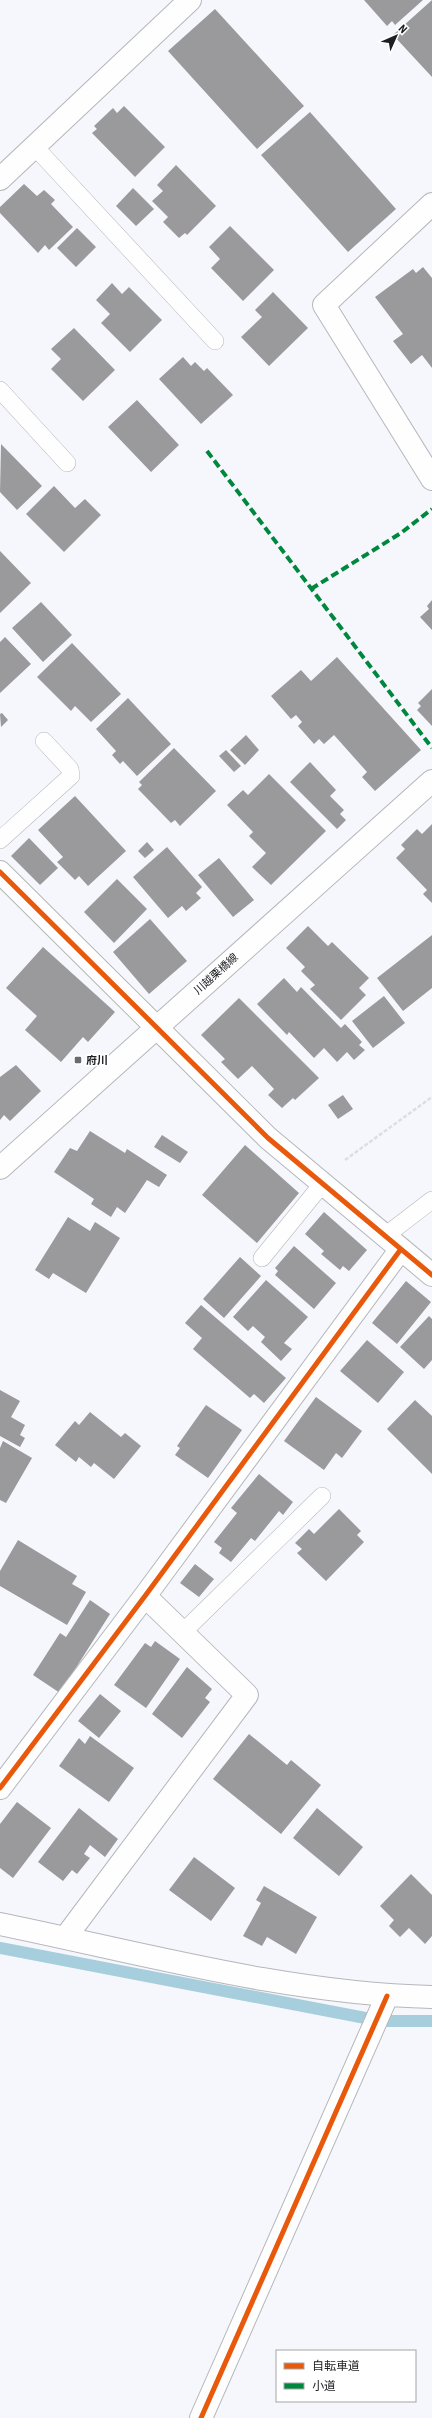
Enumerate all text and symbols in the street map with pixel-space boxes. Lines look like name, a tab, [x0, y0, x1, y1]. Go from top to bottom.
north arrow	[376, 16, 416, 56]
text: N	[396, 22, 410, 36]
street label: 川越栗橋線	[191, 951, 241, 997]
place label: 府川	[86, 1054, 108, 1067]
marker: 府川	[73, 1055, 83, 1065]
legend	[276, 2350, 416, 2402]
text: 自転車道	[312, 2359, 360, 2373]
text: 小道	[312, 2379, 336, 2393]

